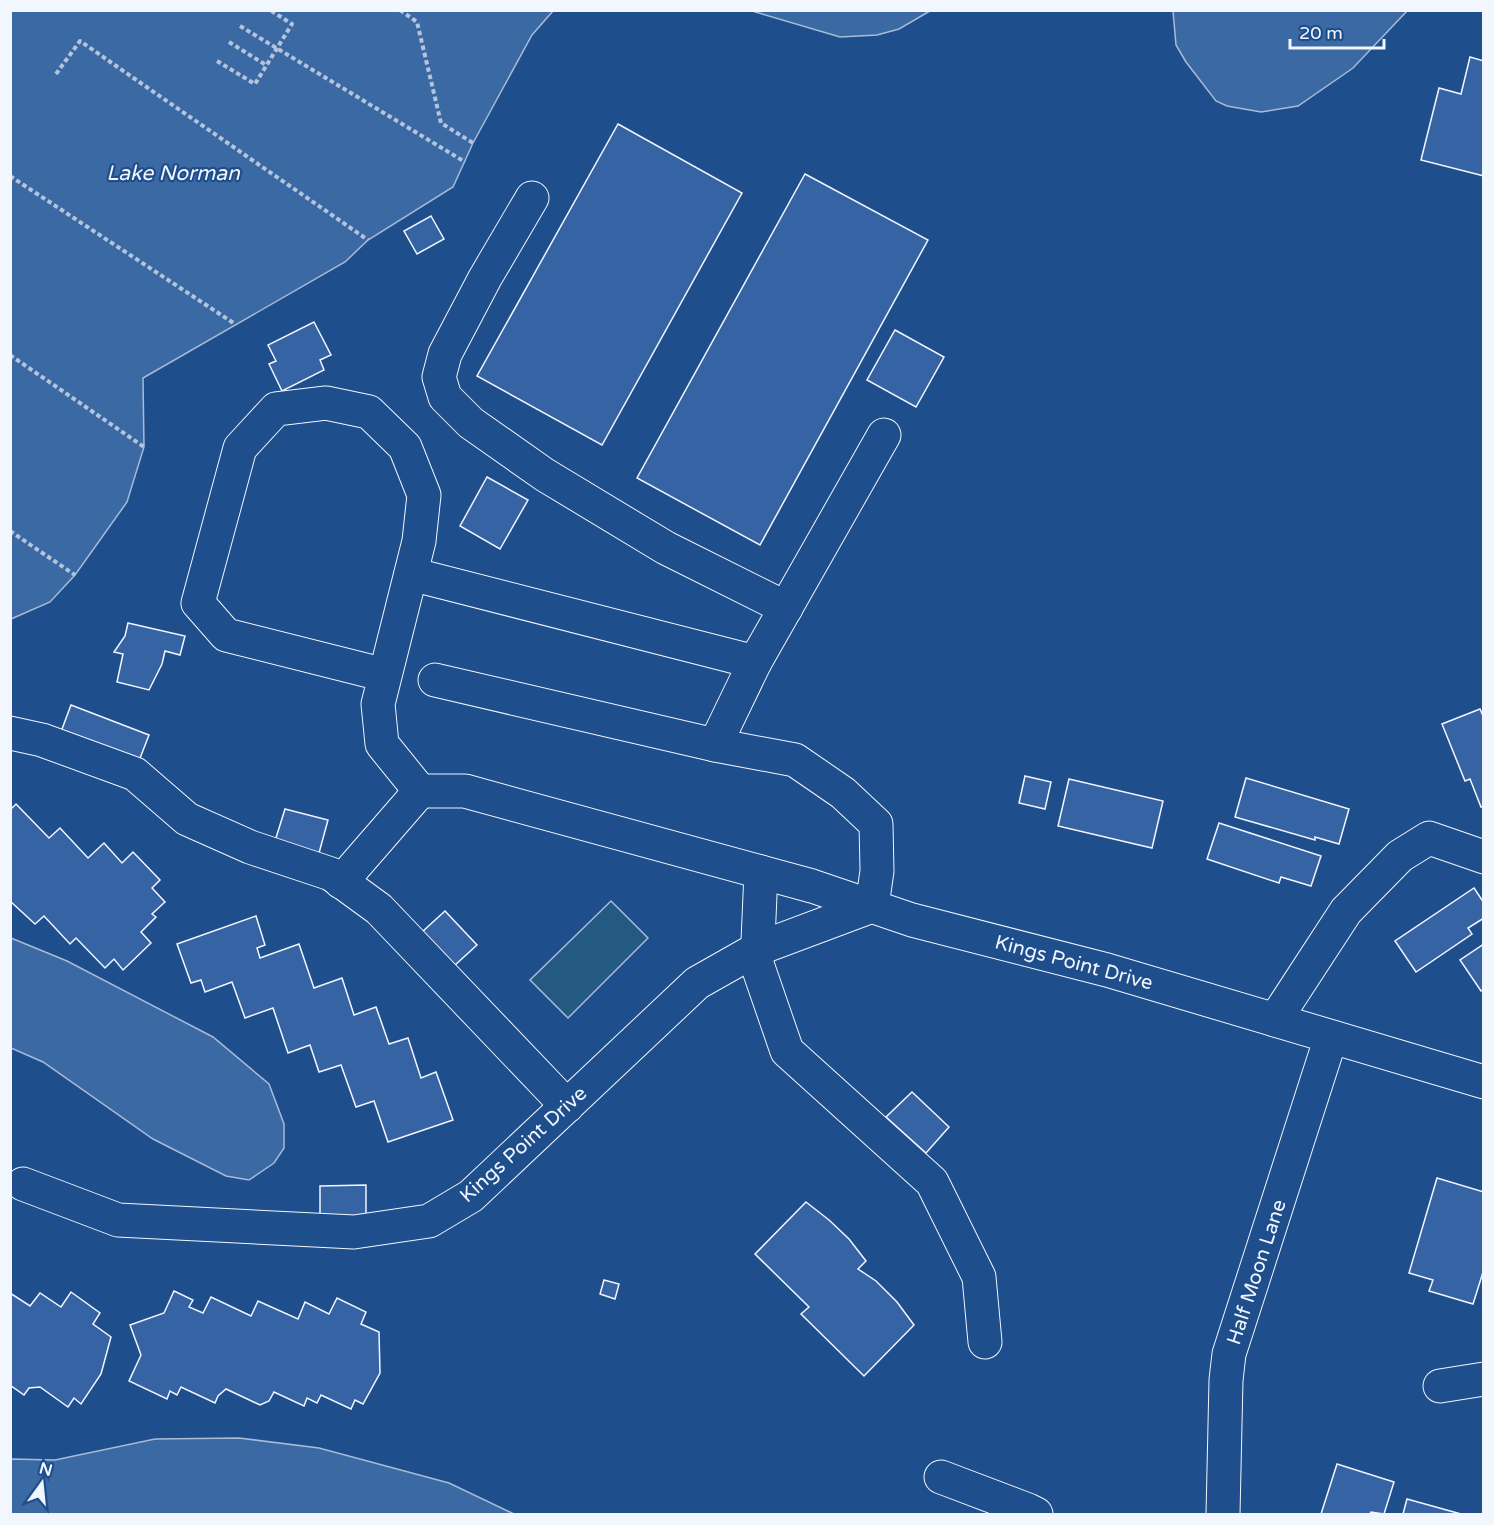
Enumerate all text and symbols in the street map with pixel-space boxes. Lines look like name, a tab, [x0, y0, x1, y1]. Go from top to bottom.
scale bar	[1290, 12, 1384, 50]
text: 20 m	[1299, 22, 1343, 44]
water label: Lake Norman	[106, 161, 241, 186]
street label: Kings Point Drive	[992, 930, 1155, 996]
street label: Kings Point Drive	[455, 1082, 592, 1208]
street label: Half Moon Lane	[1222, 1197, 1292, 1348]
north arrow	[12, 1453, 72, 1513]
text: N	[37, 1458, 54, 1481]

